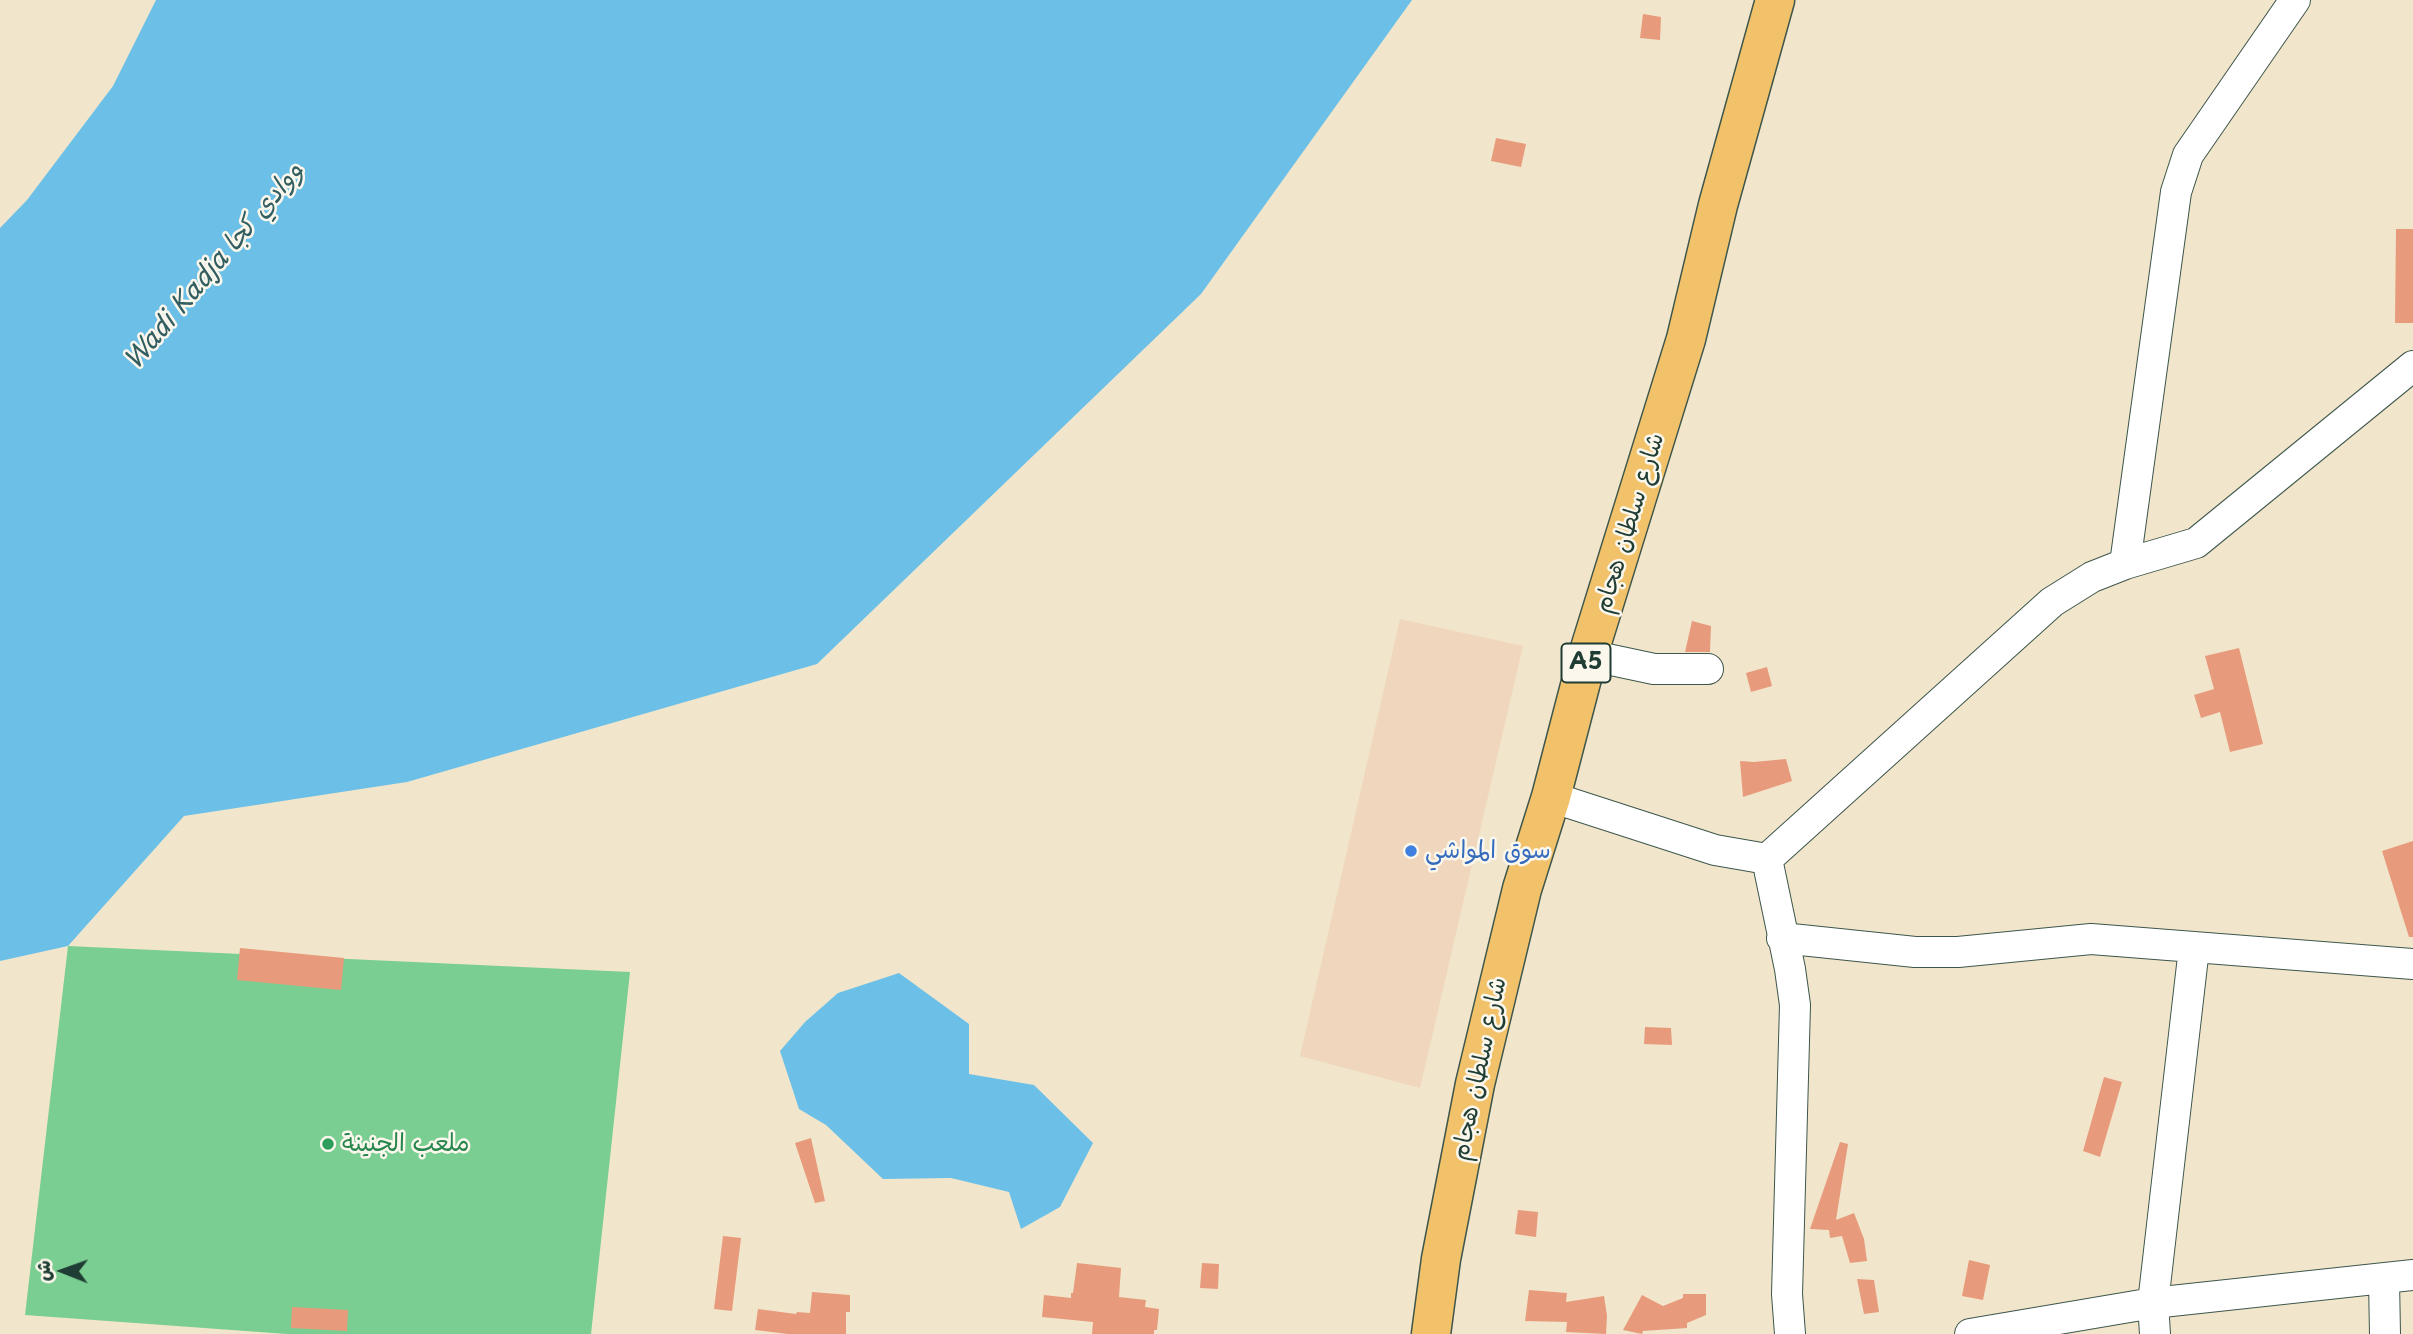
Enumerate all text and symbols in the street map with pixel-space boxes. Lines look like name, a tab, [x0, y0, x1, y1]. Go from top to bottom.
water label: Wadi Kadja ووادي كجا	[119, 156, 311, 376]
street label: شارع سلطان هجام	[1589, 430, 1671, 616]
road number: A5	[1562, 643, 1610, 682]
place label: سوق المواشي	[1425, 837, 1551, 865]
marker: سوق المواشي	[1403, 843, 1419, 859]
street label: شارع سلطان هجام	[1447, 975, 1513, 1163]
place label: ملعب الجنينة	[342, 1130, 470, 1158]
marker: ملعب الجنينة	[320, 1136, 336, 1152]
north arrow	[28, 1236, 98, 1306]
text: ش	[28, 1260, 56, 1281]

